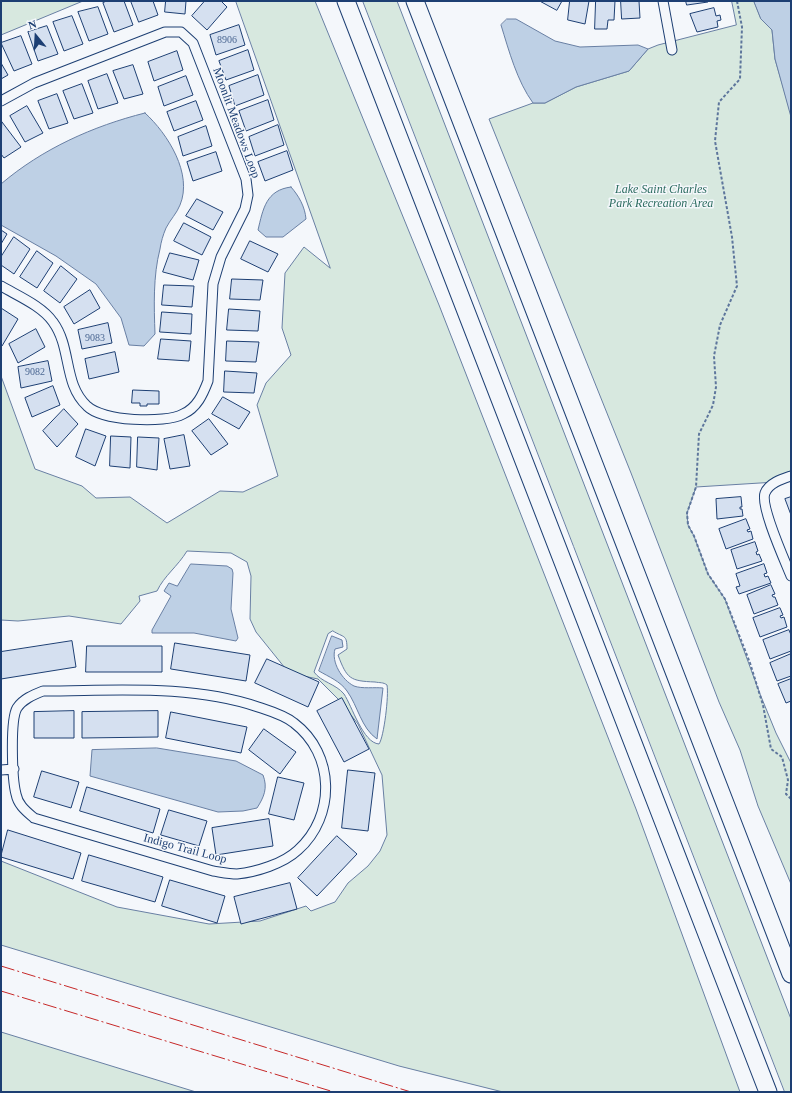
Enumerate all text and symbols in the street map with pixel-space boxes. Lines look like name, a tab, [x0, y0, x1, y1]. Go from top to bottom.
north arrow	[16, 16, 56, 56]
text: N	[27, 18, 38, 32]
house number: 8906	[217, 34, 237, 46]
street label: Moonlit Meadows Loop	[209, 66, 263, 180]
park label: Lake Saint Charles Park Recreation Area	[609, 183, 713, 211]
house number: 9083	[85, 332, 105, 344]
house number: 9082	[25, 366, 45, 378]
street label: Indigo Trail Loop	[142, 831, 228, 867]

